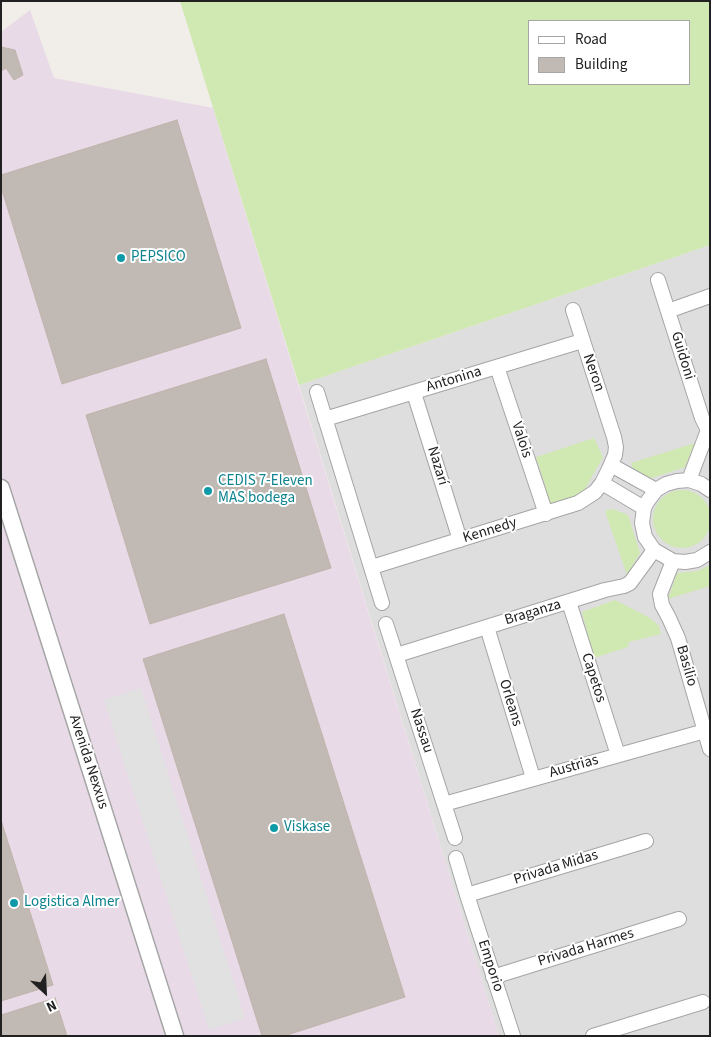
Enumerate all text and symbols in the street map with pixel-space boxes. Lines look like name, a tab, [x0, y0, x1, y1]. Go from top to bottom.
legend	[528, 20, 691, 85]
text: Road	[575, 29, 607, 50]
text: Building	[575, 54, 627, 75]
place label: PEPSICO	[131, 249, 186, 267]
marker: PEPSICO	[115, 252, 127, 264]
street label: Guidoni	[666, 330, 698, 382]
street label: Neron	[578, 352, 608, 394]
street label: Antonina	[424, 363, 484, 397]
street label: Valois	[507, 420, 535, 460]
street label: Nazarí	[423, 444, 451, 488]
place label: CEDIS 7-Eleven MAS bodega	[218, 473, 313, 508]
marker: CEDIS 7-Eleven MAS bodega	[202, 485, 214, 497]
street label: Kennedy	[461, 514, 519, 548]
street label: Braganza	[503, 596, 563, 630]
street label: Basilio	[672, 643, 700, 689]
street label: Capetos	[577, 651, 609, 705]
street label: Orleans	[494, 677, 526, 729]
street label: Nassau	[405, 707, 437, 755]
street label: Avenida Nexxus	[64, 713, 112, 811]
street label: Austrias	[547, 751, 601, 783]
place label: Viskase	[284, 819, 330, 837]
marker: Viskase	[268, 822, 280, 834]
street label: Privada Midas	[512, 847, 600, 889]
place label: Logistica Almer	[24, 894, 120, 912]
marker: Logistica Almer	[8, 897, 20, 909]
street label: Privada Harmes	[536, 925, 636, 971]
street label: Emporio	[473, 938, 507, 994]
north arrow	[20, 967, 70, 1017]
text: N	[43, 995, 60, 1017]

